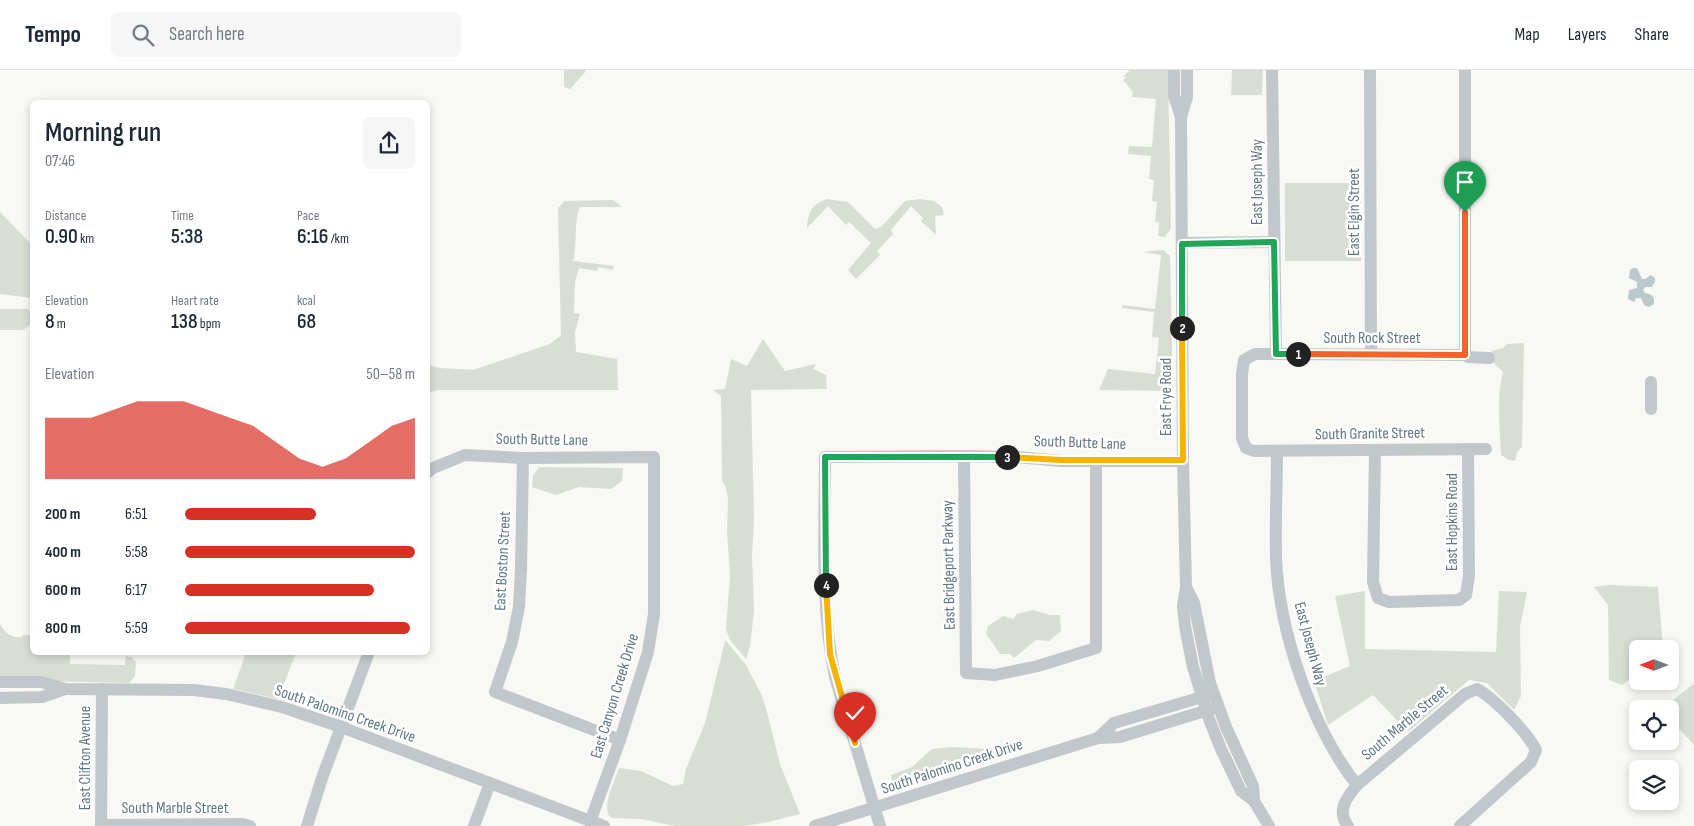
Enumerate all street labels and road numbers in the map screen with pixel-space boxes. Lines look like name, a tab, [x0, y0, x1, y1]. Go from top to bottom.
street label: East Joseph Way	[1248, 139, 1267, 225]
street label: East Elgin Street	[1345, 168, 1364, 256]
street label: South Rock Street	[1323, 329, 1421, 348]
street label: East Frye Road	[1157, 358, 1176, 436]
street label: South Granite Street	[1315, 424, 1425, 444]
street label: South Butte Lane	[496, 430, 588, 450]
street label: South Butte Lane	[1034, 432, 1126, 454]
street label: East Hopkins Road	[1443, 473, 1462, 571]
street label: East Bridgeport Parkway	[938, 500, 960, 630]
street label: East Boston Street	[491, 511, 515, 611]
street label: East Joseph Way	[1290, 600, 1330, 688]
street label: East Canyon Creek Drive	[587, 631, 643, 761]
street label: South Palomino Creek Drive	[272, 681, 418, 747]
street label: South Marble Street	[1358, 681, 1452, 765]
street label: East Clifton Avenue	[76, 706, 95, 810]
street label: South Palomino Creek Drive	[879, 735, 1025, 799]
street label: South Marble Street	[121, 799, 229, 818]

